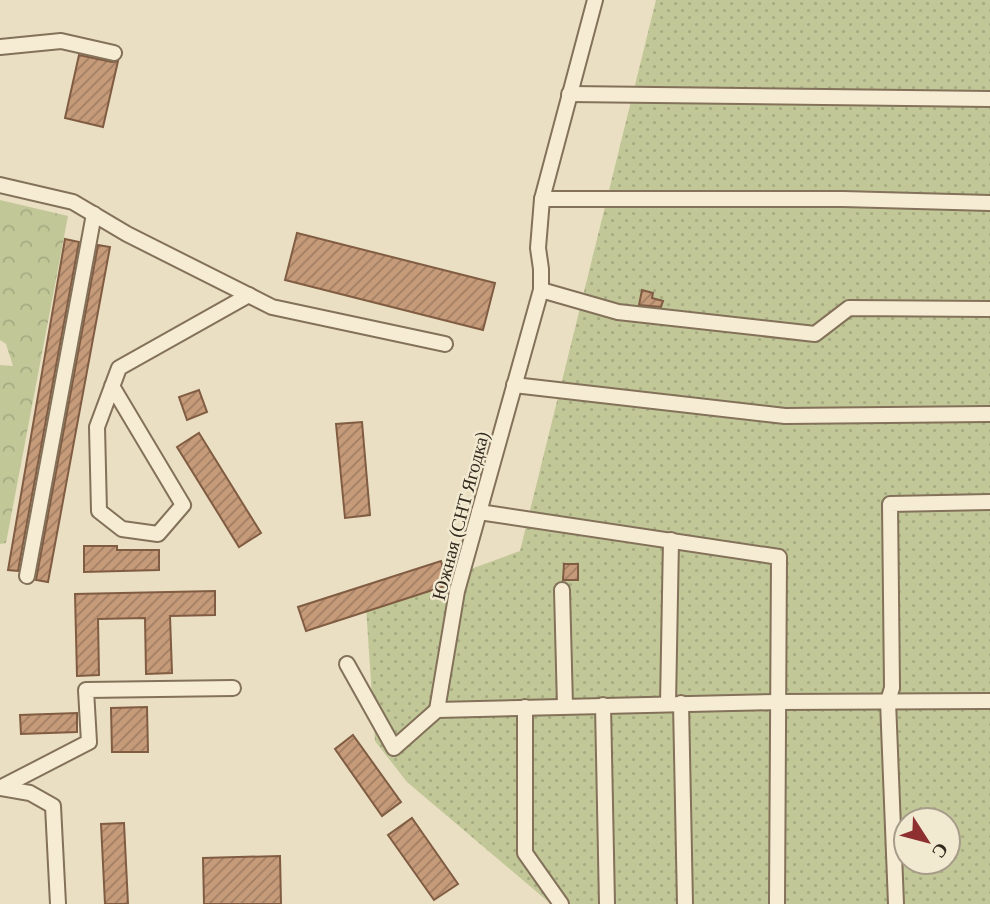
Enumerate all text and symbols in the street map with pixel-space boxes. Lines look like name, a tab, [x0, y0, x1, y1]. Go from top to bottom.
street label: Южная (СНТ Ягодка)	[428, 428, 494, 602]
north arrow	[892, 806, 962, 876]
text: С	[928, 839, 953, 862]

